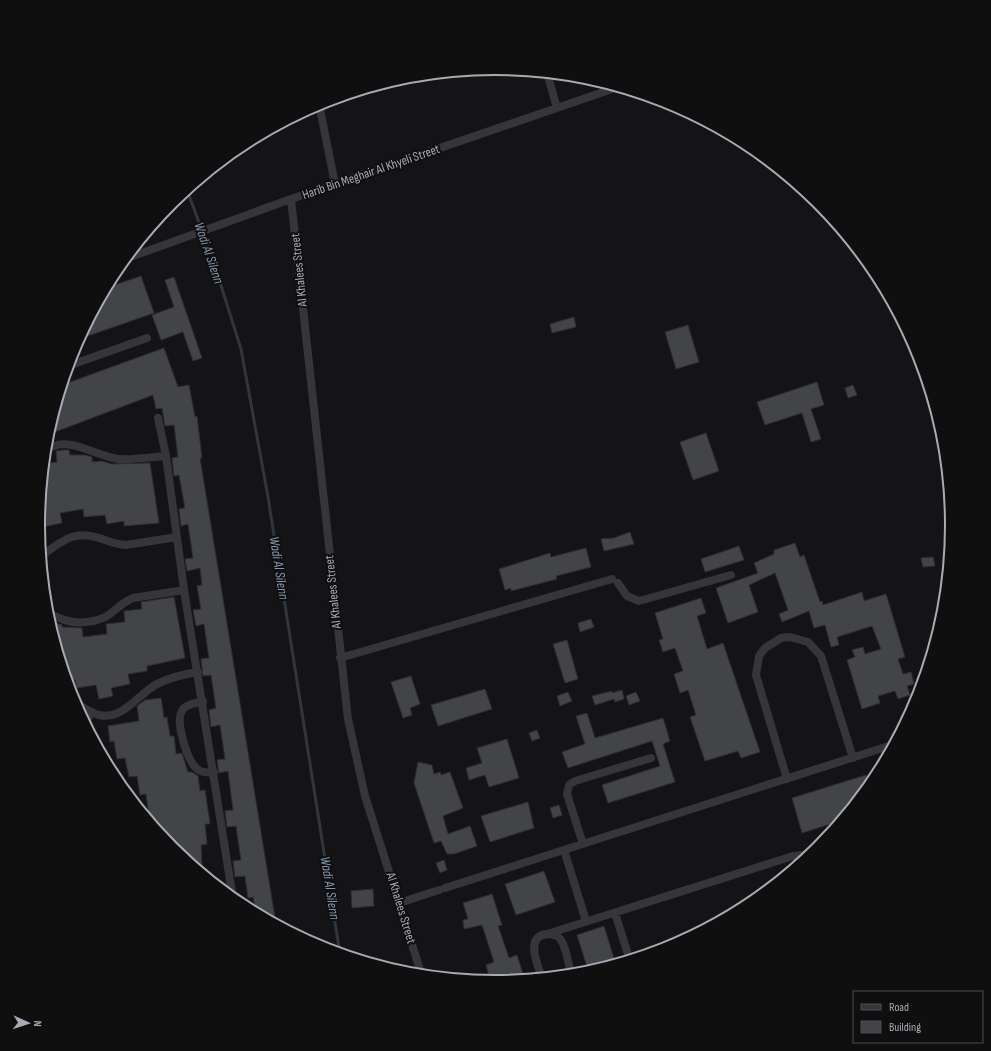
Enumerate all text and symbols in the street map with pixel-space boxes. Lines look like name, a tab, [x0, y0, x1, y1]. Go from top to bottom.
street label: Harib Bin Meghair Al Khyeli Street	[300, 141, 442, 203]
water label: Wadi Al Silenn	[191, 220, 227, 286]
street label: Al Khalees Street	[287, 232, 311, 309]
water label: Wadi Al Silenn	[266, 535, 292, 601]
street label: Al Khalees Street	[321, 554, 345, 631]
water label: Wadi Al Silenn	[317, 855, 343, 921]
street label: Al Khalees Street	[382, 869, 419, 946]
legend	[853, 991, 983, 1043]
text: Road	[889, 1000, 909, 1015]
north arrow	[8, 1003, 48, 1043]
text: N	[31, 1020, 44, 1027]
text: Building	[889, 1020, 921, 1035]

